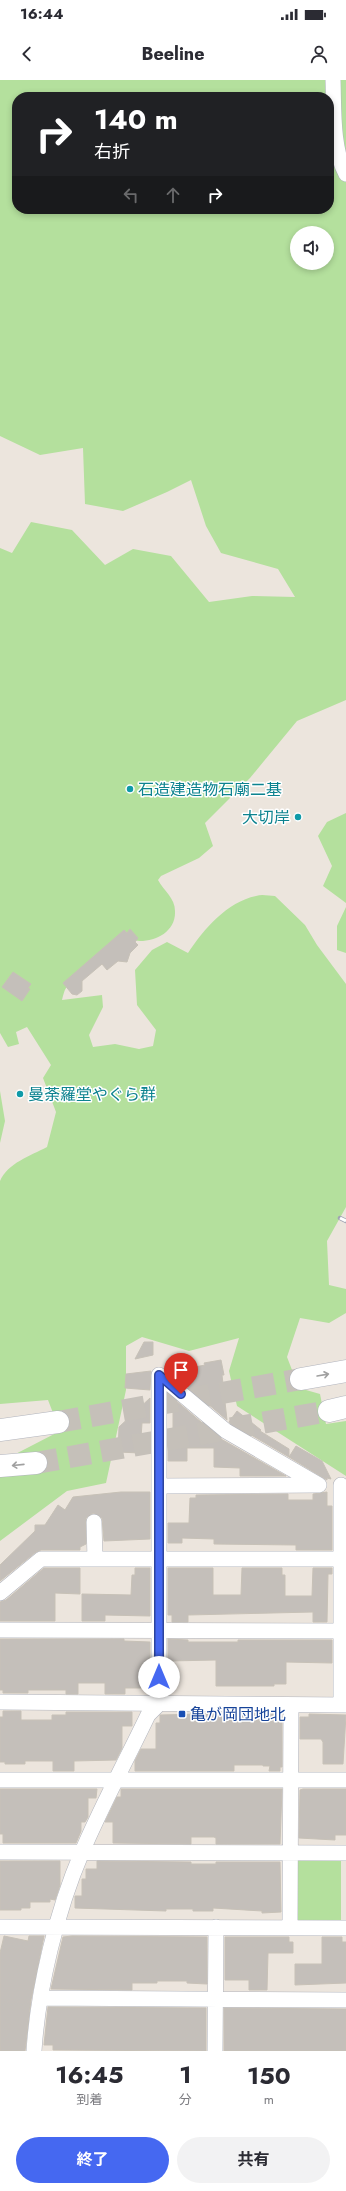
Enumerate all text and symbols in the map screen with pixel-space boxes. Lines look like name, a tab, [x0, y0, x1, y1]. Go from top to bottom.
text: 16:44	[20, 3, 63, 25]
text: Beeline	[141, 41, 205, 67]
icon: back	[16, 43, 38, 65]
icon: person	[308, 43, 330, 65]
text: 140 m	[94, 99, 178, 140]
icon: right	[28, 108, 80, 160]
text: 右折	[94, 139, 130, 165]
icon: left	[120, 184, 142, 206]
icon: ahead	[162, 184, 184, 206]
icon: right	[204, 184, 226, 206]
map controls	[290, 226, 334, 270]
button: sound	[290, 226, 334, 270]
place label: 石造建造物石廟二基	[138, 778, 282, 801]
marker: 石造建造物石廟二基	[125, 784, 135, 794]
place label: 大切岸	[242, 806, 290, 829]
marker: 大切岸	[293, 812, 303, 822]
place label: 曼荼羅堂やぐら群	[28, 1083, 156, 1106]
marker: 曼荼羅堂やぐら群	[15, 1089, 25, 1099]
pin	[164, 1353, 198, 1394]
icon: arrive	[170, 1359, 192, 1381]
one-way arrow	[316, 1370, 329, 1378]
one-way arrow	[12, 1461, 25, 1468]
position arrow	[138, 1656, 180, 1698]
place label: 亀が岡団地北	[190, 1703, 286, 1726]
marker: 亀が岡団地北	[177, 1709, 187, 1719]
text: 16:45	[55, 2057, 124, 2092]
text: 1	[179, 2057, 191, 2092]
text: 150	[247, 2058, 291, 2093]
text: 到着	[76, 2090, 102, 2109]
text: 分	[179, 2090, 192, 2109]
text: m	[264, 2090, 274, 2109]
button: 終了	[16, 2137, 169, 2183]
button: 共有	[177, 2137, 330, 2183]

